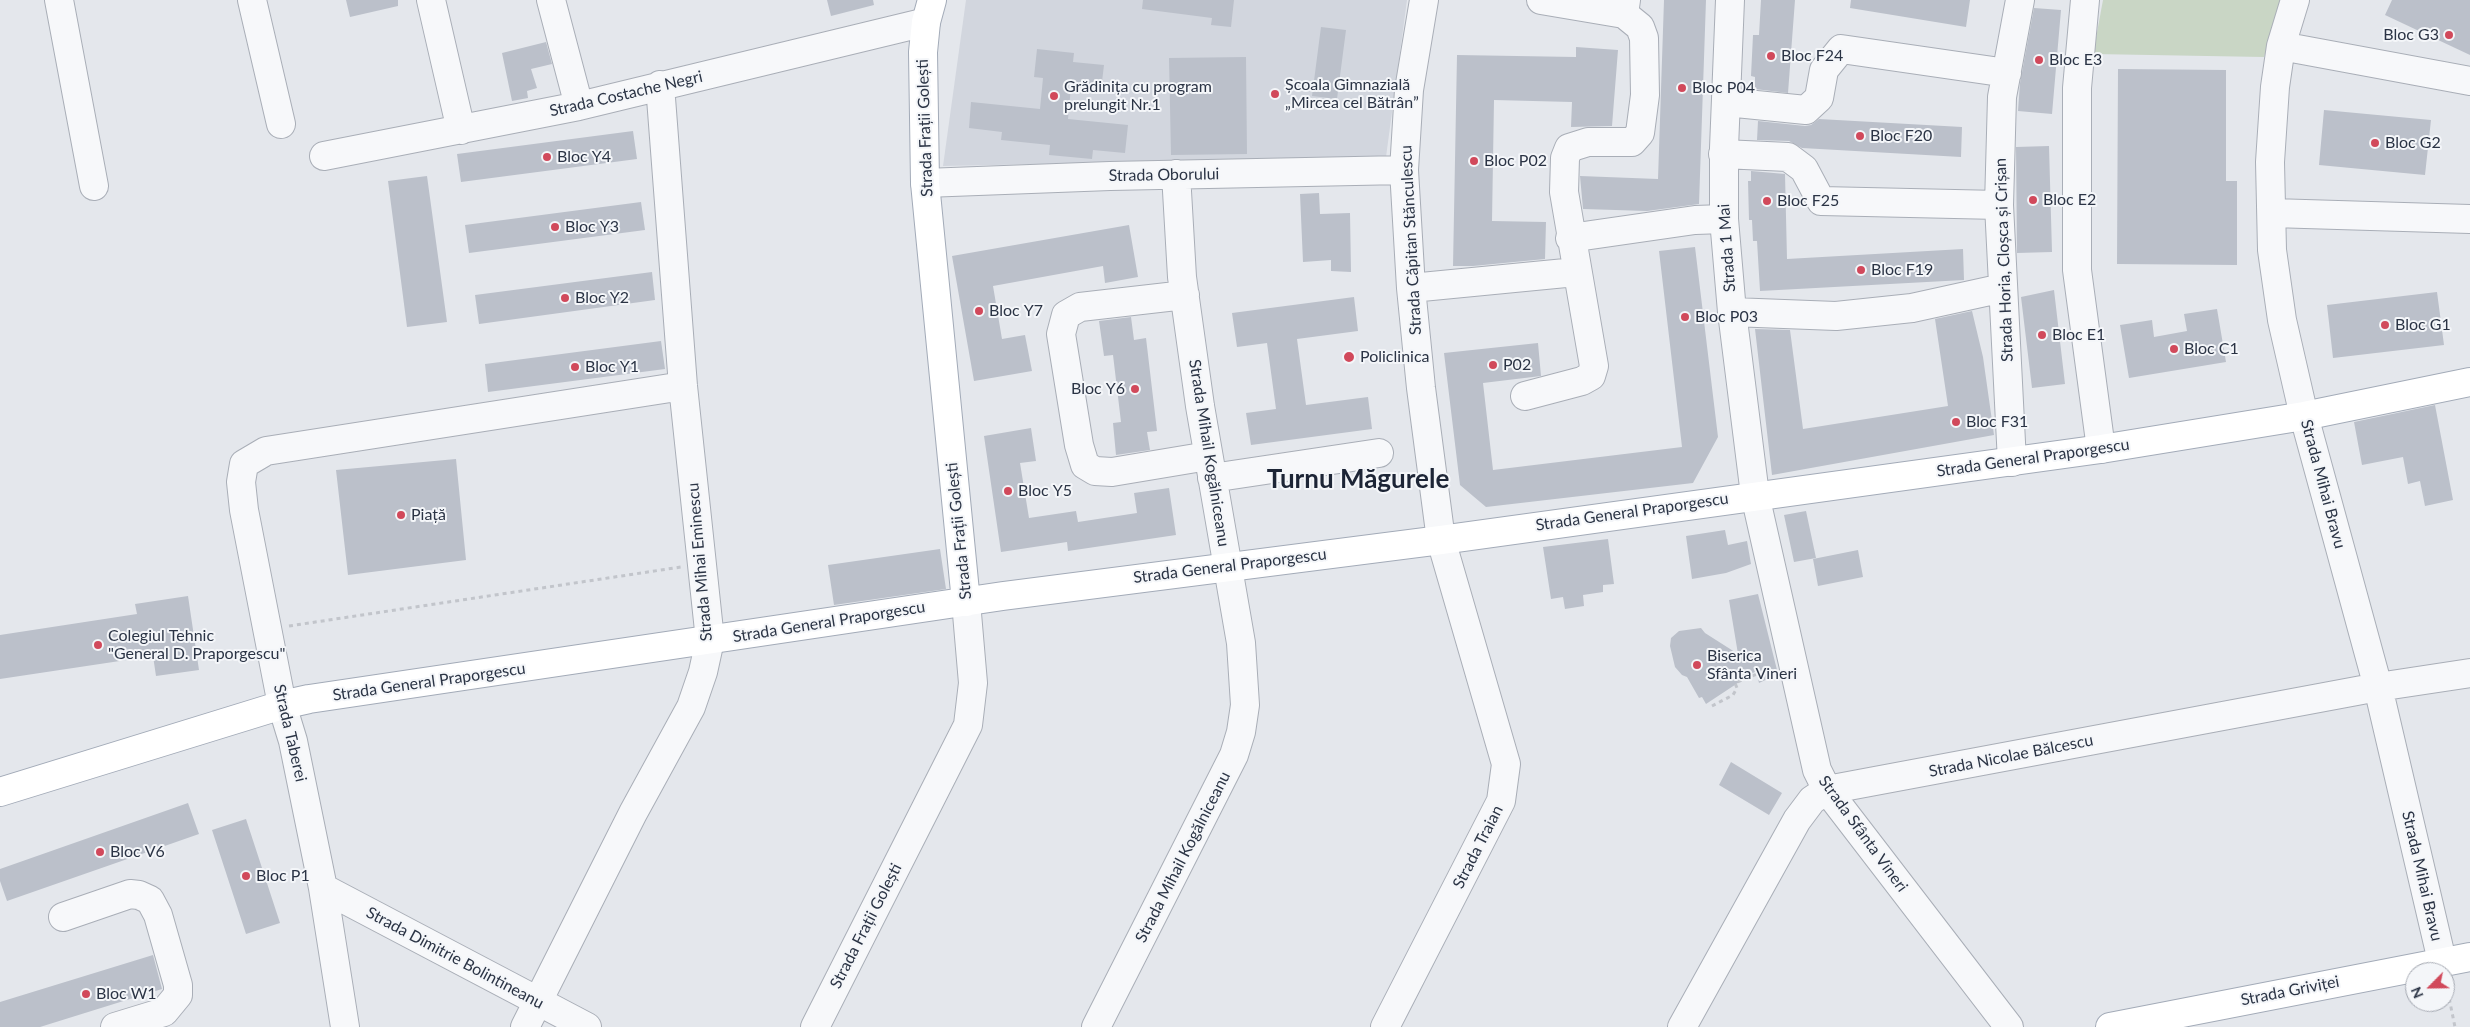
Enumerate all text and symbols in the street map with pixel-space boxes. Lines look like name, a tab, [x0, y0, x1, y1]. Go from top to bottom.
place label: Bloc G3	[2383, 25, 2439, 45]
marker: Bloc G3	[2443, 29, 2455, 41]
place label: Bloc F24	[1781, 46, 1843, 66]
marker: Bloc F24	[1765, 50, 1777, 62]
place label: Bloc E3	[2049, 50, 2102, 70]
marker: Bloc E3	[2033, 54, 2045, 66]
street label: Strada Frații Golești	[913, 59, 937, 197]
street label: Strada Costache Negri	[548, 67, 704, 121]
place label: Școala Gimnazială „Mircea cel Bătrân”	[1285, 75, 1419, 113]
place label: Grădinița cu program prelungit Nr.1	[1064, 77, 1212, 115]
place label: Bloc P04	[1692, 78, 1755, 98]
marker: Bloc P04	[1676, 82, 1688, 94]
marker: Școala Gimnazială „Mircea cel Bătrân”	[1269, 88, 1281, 100]
marker: Grădinița cu program prelungit Nr.1	[1048, 90, 1060, 102]
place label: Bloc F20	[1870, 126, 1932, 146]
marker: Bloc F20	[1854, 130, 1866, 142]
place label: Bloc G2	[2385, 133, 2441, 153]
marker: Bloc G2	[2369, 137, 2381, 149]
street label: Strada Căpitan Stănculescu	[1396, 145, 1426, 335]
place label: Bloc Y4	[557, 147, 611, 167]
marker: Bloc Y4	[541, 151, 553, 163]
place label: Bloc P02	[1484, 151, 1547, 171]
marker: Bloc P02	[1468, 155, 1480, 167]
street label: Strada Horia, Cloșca și Crișan	[1991, 158, 2017, 362]
street label: Strada Oborului	[1109, 164, 1219, 186]
place label: Bloc E2	[2043, 190, 2096, 210]
place label: Bloc F25	[1777, 191, 1839, 211]
marker: Bloc E2	[2027, 194, 2039, 206]
marker: Bloc F25	[1761, 195, 1773, 207]
street label: Strada 1 Mai	[1714, 203, 1740, 293]
place label: Bloc Y3	[565, 217, 619, 237]
marker: Bloc Y3	[549, 221, 561, 233]
place label: Bloc F19	[1871, 260, 1933, 280]
marker: Bloc F19	[1855, 264, 1867, 276]
place label: Bloc Y2	[575, 288, 629, 308]
marker: Bloc Y2	[559, 292, 571, 304]
place label: Bloc Y7	[989, 301, 1043, 321]
marker: Bloc Y7	[973, 305, 985, 317]
place label: Bloc P03	[1695, 307, 1758, 327]
marker: Bloc P03	[1679, 311, 1691, 323]
place label: Bloc G1	[2395, 315, 2451, 335]
marker: Bloc G1	[2379, 319, 2391, 331]
place label: Bloc E1	[2052, 325, 2105, 345]
marker: Bloc E1	[2036, 329, 2048, 341]
place label: Bloc C1	[2184, 339, 2239, 359]
marker: Bloc C1	[2168, 343, 2180, 355]
place label: Policlinica	[1360, 347, 1429, 367]
marker: Policlinica	[1342, 350, 1356, 364]
place label: P02	[1503, 355, 1531, 375]
place label: Bloc Y1	[585, 357, 639, 377]
street label: Strada Mihail Kogălniceanu	[1185, 358, 1233, 548]
marker: P02	[1487, 359, 1499, 371]
marker: Bloc Y1	[569, 361, 581, 373]
place label: Bloc Y6	[1071, 379, 1125, 399]
marker: Bloc Y6	[1129, 383, 1141, 395]
place label: Bloc F31	[1966, 412, 2028, 432]
marker: Bloc F31	[1950, 416, 1962, 428]
street label: Strada Mihai Bravu	[2297, 417, 2349, 551]
street label: Strada General Praporgescu	[1935, 435, 2131, 481]
street label: Strada Frații Golești	[942, 461, 976, 601]
district label: Turnu Măgurele	[1267, 464, 1449, 496]
place label: Bloc Y5	[1018, 481, 1072, 501]
street label: Strada Mihai Eminescu	[684, 482, 716, 642]
marker: Bloc Y5	[1002, 485, 1014, 497]
street label: Strada General Praporgescu	[1534, 489, 1730, 535]
place label: Piață	[411, 505, 446, 525]
marker: Piață	[395, 509, 407, 521]
street label: Strada General Praporgescu	[1132, 545, 1328, 587]
street label: Strada General Praporgescu	[731, 597, 927, 647]
place label: Colegiul Tehnic "General D. Praporgescu"	[108, 626, 285, 664]
marker: Colegiul Tehnic "General D. Praporgescu"	[92, 639, 104, 651]
place label: Biserica Sfânta Vineri	[1707, 646, 1797, 684]
street label: Strada General Praporgescu	[331, 659, 527, 705]
marker: Biserica Sfânta Vineri	[1691, 659, 1703, 671]
street label: Strada Taberei	[269, 682, 311, 784]
street label: Strada Nicolae Bălcescu	[1927, 731, 2095, 781]
street label: Strada Mihail Kogălniceanu	[1131, 768, 1235, 946]
street label: Strada Sfânta Vineri	[1814, 772, 1912, 896]
street label: Strada Traian	[1449, 802, 1507, 892]
street label: Strada Mihai Bravu	[2398, 809, 2446, 943]
place label: Bloc V6	[110, 842, 165, 862]
marker: Bloc V6	[94, 846, 106, 858]
street label: Strada Frații Golești	[826, 860, 906, 992]
place label: Bloc P1	[256, 866, 310, 886]
marker: Bloc P1	[240, 870, 252, 882]
street label: Strada Dimitrie Bolintineanu	[363, 903, 547, 1013]
north arrow	[2405, 962, 2455, 1012]
street label: Strada Griviței	[2239, 972, 2341, 1010]
place label: Bloc W1	[96, 984, 157, 1004]
text: N	[2407, 984, 2427, 1001]
marker: Bloc W1	[80, 988, 92, 1000]

